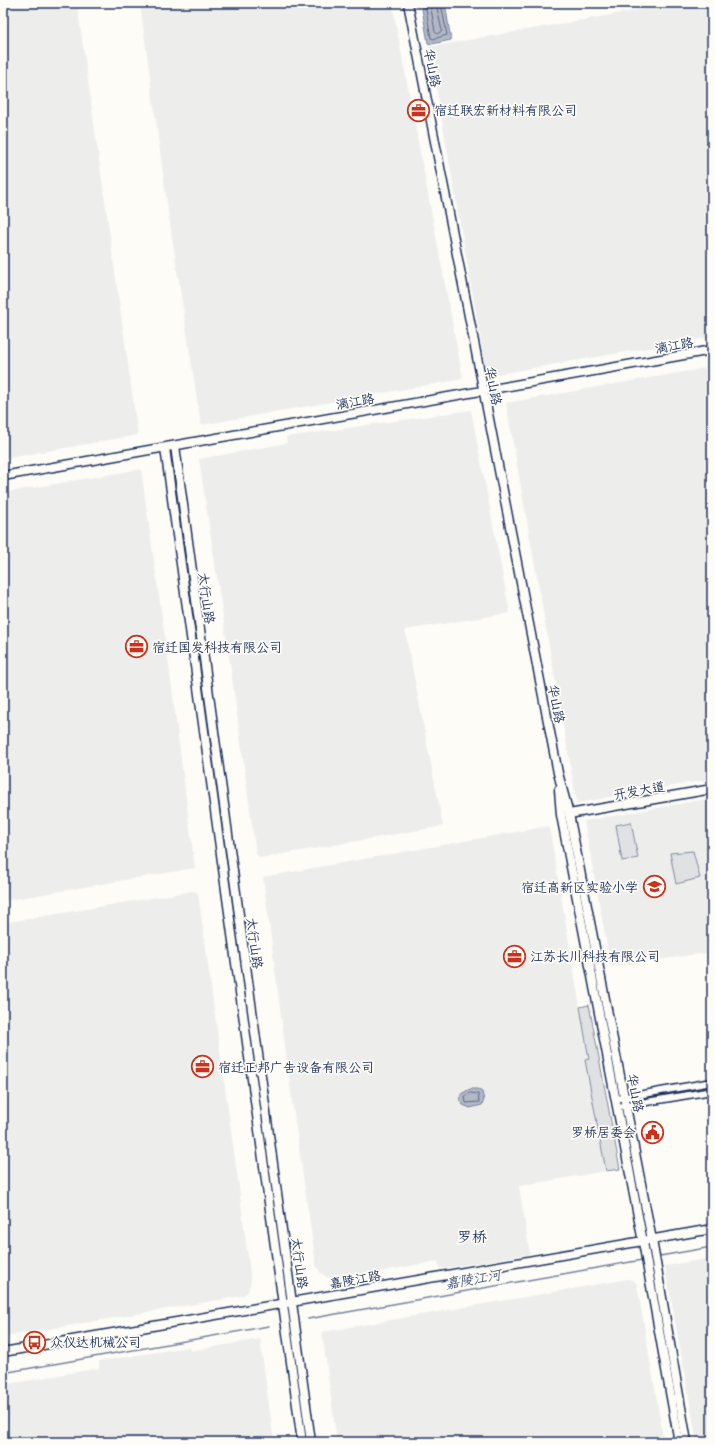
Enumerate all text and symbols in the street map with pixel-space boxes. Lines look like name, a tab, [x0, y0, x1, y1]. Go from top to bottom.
street label: 华山路	[417, 47, 446, 89]
office icon: 宿迁联宏新材料有限公司	[405, 97, 431, 123]
place label: 宿迁联宏新材料有限公司	[434, 101, 577, 122]
street label: 漓江路	[653, 333, 695, 360]
street label: 华山路	[478, 365, 507, 407]
street label: 漓江路	[334, 389, 376, 416]
street label: 太行山路	[191, 571, 220, 625]
office icon: 宿迁国发科技有限公司	[124, 634, 150, 660]
place label: 宿迁国发科技有限公司	[152, 638, 282, 659]
street label: 华山路	[541, 683, 570, 725]
street label: 开发大道	[612, 777, 667, 806]
school or university icon: 宿迁高新区实验小学	[641, 874, 667, 900]
place label: 宿迁高新区实验小学	[521, 878, 638, 899]
street label: 太行山路	[239, 916, 268, 970]
office icon: 江苏长川科技有限公司	[501, 943, 527, 969]
place label: 江苏长川科技有限公司	[530, 947, 660, 968]
office icon: 宿迁正邦广告设备有限公司	[190, 1054, 216, 1080]
place label: 宿迁正邦广告设备有限公司	[218, 1058, 374, 1079]
street label: 华山路	[620, 1072, 649, 1114]
public building icon: 罗桥居委会	[639, 1119, 665, 1145]
place label: 罗桥居委会	[571, 1123, 636, 1144]
district label: 罗桥	[457, 1226, 487, 1250]
street label: 太行山路	[284, 1236, 313, 1290]
water label: 嘉陵江河	[444, 1264, 505, 1296]
street label: 嘉陵江路	[328, 1266, 383, 1295]
bus stop icon: 众仪达机械公司	[22, 1329, 48, 1355]
place label: 众仪达机械公司	[50, 1333, 141, 1354]

